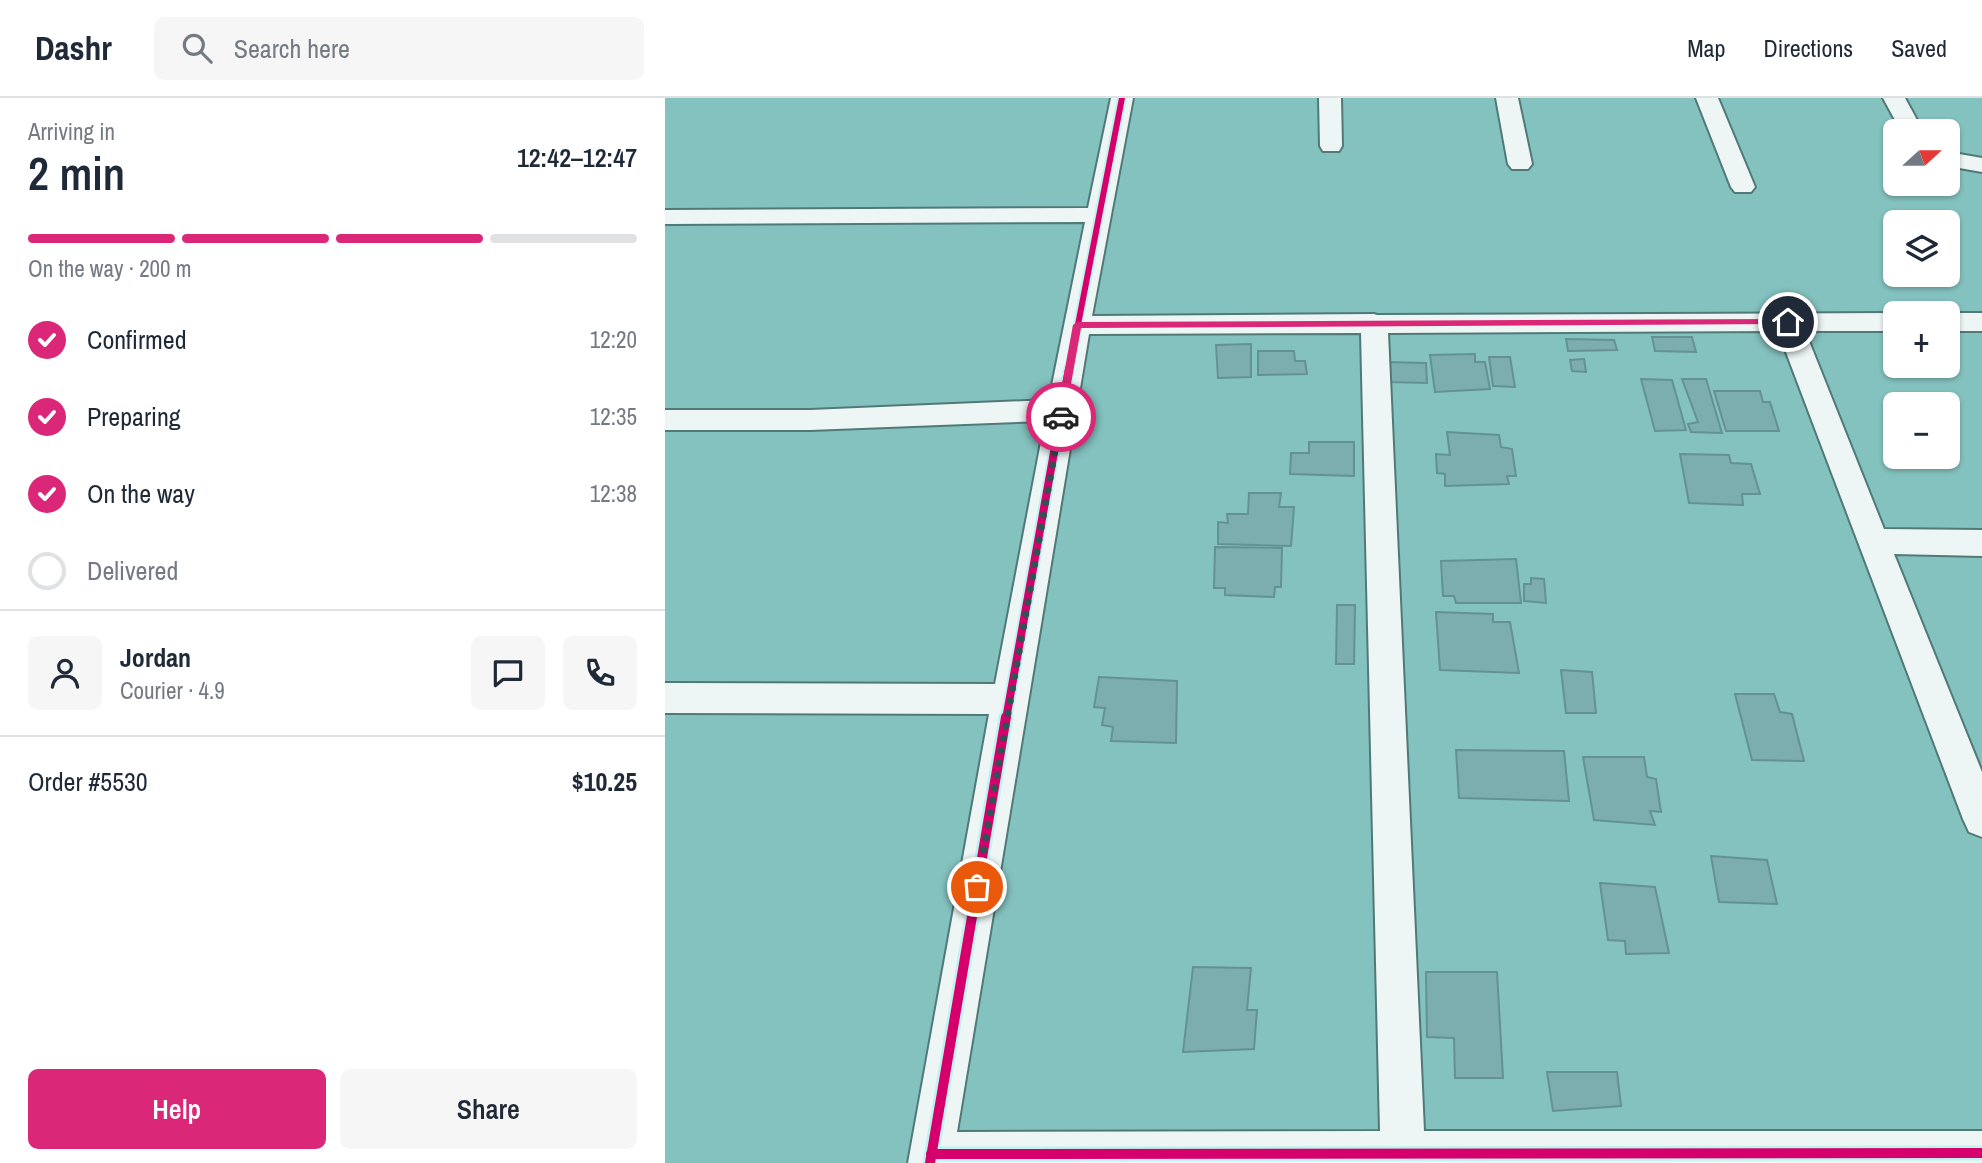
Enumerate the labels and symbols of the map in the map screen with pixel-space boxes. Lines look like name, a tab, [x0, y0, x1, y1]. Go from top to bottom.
north arrow	[1883, 119, 1960, 196]
pin	[1758, 292, 1818, 352]
courier	[1026, 382, 1096, 452]
pin	[947, 857, 1007, 917]

